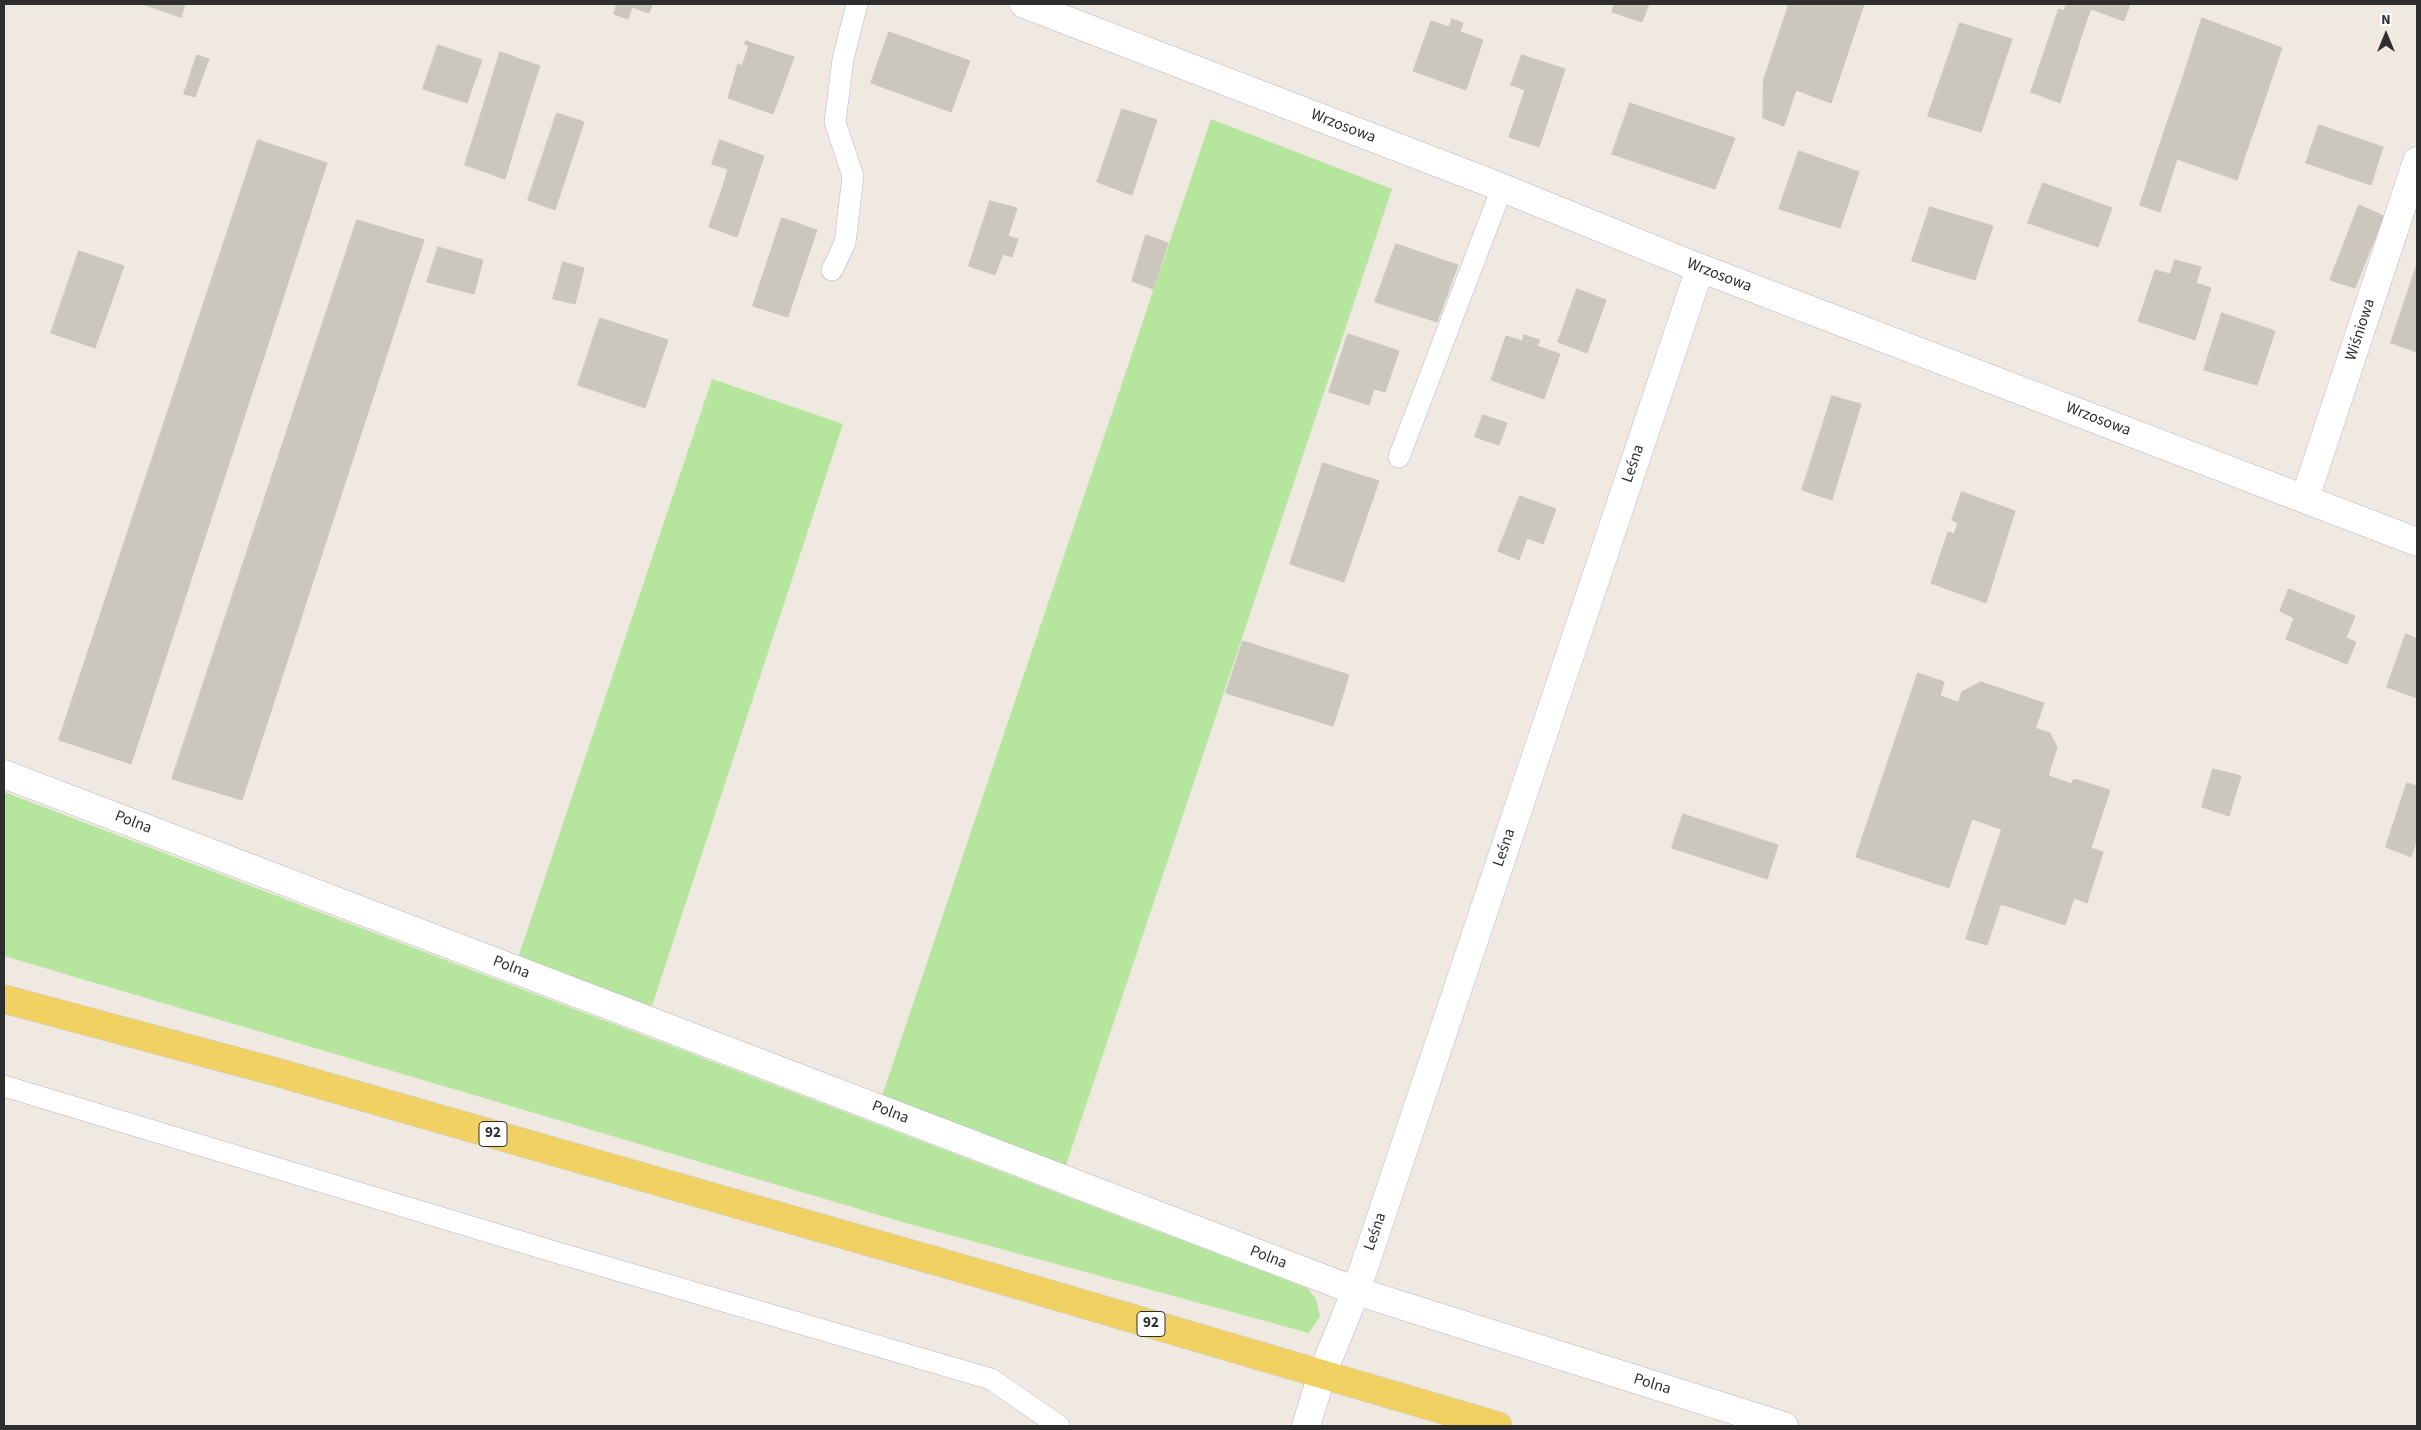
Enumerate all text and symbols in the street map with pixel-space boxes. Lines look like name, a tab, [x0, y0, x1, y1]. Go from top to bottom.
north arrow	[2361, 10, 2411, 60]
text: N	[2381, 10, 2391, 30]
street label: Wrzosowa	[1308, 106, 1378, 148]
street label: Wrzosowa	[1684, 255, 1754, 297]
street label: Wiśniowa	[2342, 297, 2380, 363]
street label: Wrzosowa	[2063, 399, 2133, 441]
street label: Leśna	[1619, 442, 1649, 486]
street label: Polna	[112, 807, 154, 839]
street label: Leśna	[1490, 826, 1520, 870]
street label: Polna	[490, 952, 532, 984]
street label: Polna	[869, 1097, 911, 1129]
road number: 92	[479, 1122, 507, 1146]
street label: Leśna	[1361, 1210, 1391, 1254]
street label: Polna	[1247, 1242, 1289, 1274]
road number: 92	[1137, 1312, 1165, 1336]
street label: Polna	[1631, 1370, 1673, 1400]

